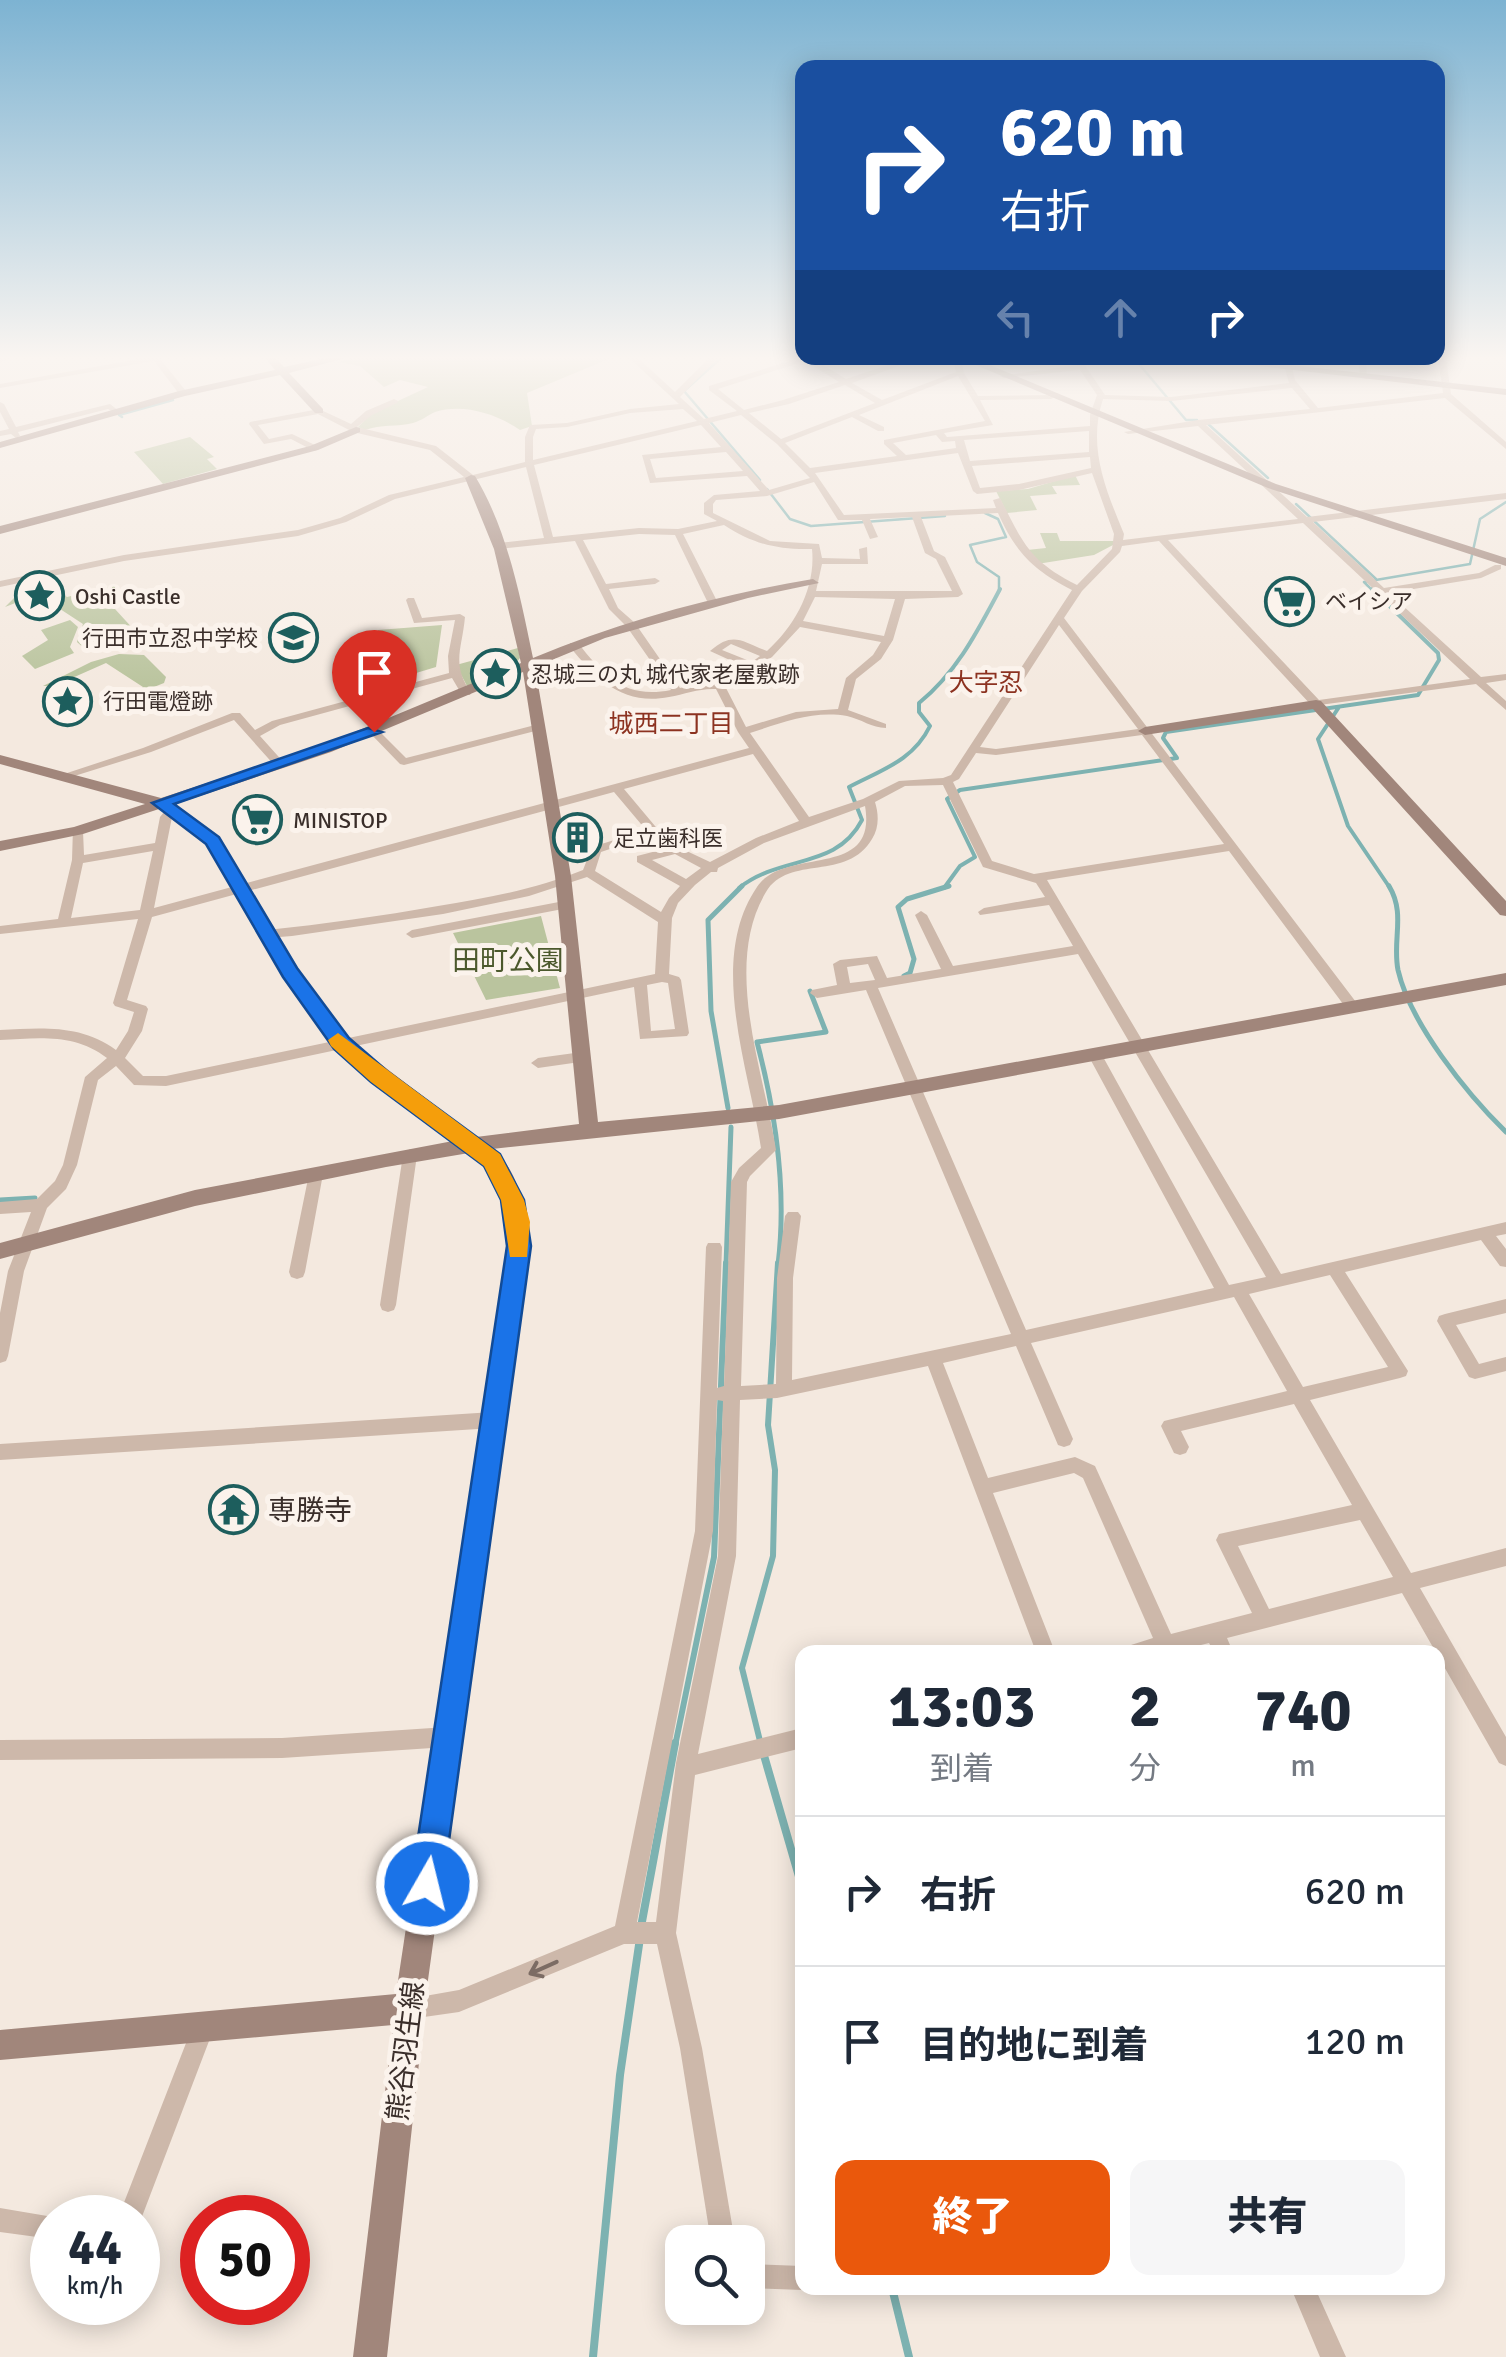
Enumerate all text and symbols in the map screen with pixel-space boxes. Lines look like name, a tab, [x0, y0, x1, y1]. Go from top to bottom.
text: 620 m	[1000, 89, 1185, 175]
icon: right	[835, 100, 965, 230]
text: 右折	[1000, 185, 1090, 240]
icon: left	[988, 290, 1043, 345]
icon: ahead	[1093, 290, 1148, 345]
icon: right	[1198, 290, 1253, 345]
place icon: Oshi Castle	[14, 570, 66, 622]
supermarket icon: ベイシア	[1264, 575, 1316, 627]
place label: Oshi Castle	[75, 583, 181, 610]
place label: ベイシア	[1325, 588, 1413, 615]
school or university icon: 行田市立忍中学校	[267, 612, 319, 664]
place label: 行田市立忍中学校	[82, 625, 258, 652]
pin	[332, 630, 417, 733]
icon: arrive	[347, 645, 402, 700]
place icon: 忍城三の丸 城代家老屋敷跡	[470, 648, 522, 700]
place label: 忍城三の丸 城代家老屋敷跡	[531, 661, 800, 688]
district label: 大字忍	[948, 667, 1024, 698]
place icon: 行田電燈跡	[42, 675, 94, 727]
place label: 行田電燈跡	[103, 688, 213, 715]
district label: 城西二丁目	[608, 708, 734, 739]
supermarket icon: MINISTOP	[232, 794, 284, 846]
place label: MINISTOP	[293, 807, 387, 834]
building icon: 足立歯科医	[552, 812, 604, 864]
place label: 足立歯科医	[613, 825, 723, 852]
park label: 田町公園	[452, 944, 564, 978]
temple icon: 専勝寺	[207, 1484, 259, 1536]
place label: 専勝寺	[268, 1494, 352, 1528]
text: 13:03	[888, 1670, 1036, 1744]
text: 2	[1129, 1670, 1161, 1744]
text: 740	[1254, 1674, 1352, 1748]
text: m	[1290, 1746, 1316, 1785]
text: 到着	[930, 1749, 994, 1788]
text: 分	[1129, 1749, 1161, 1788]
position arrow	[375, 1832, 479, 1936]
icon: right	[835, 1864, 890, 1919]
text: 620 m	[1305, 1868, 1405, 1915]
text: 右折	[920, 1872, 996, 1919]
one-way arrow	[528, 1960, 559, 1978]
street label: 熊谷羽生線	[381, 1980, 431, 2123]
icon: arrive	[835, 2014, 890, 2069]
text: 120 m	[1305, 2018, 1405, 2065]
text: 目的地に到着	[920, 2022, 1148, 2069]
button: 終了	[835, 2160, 1110, 2275]
button: 共有	[1130, 2160, 1405, 2275]
speed limit sign: 50	[180, 2195, 310, 2325]
text: 44	[68, 2217, 122, 2279]
map controls	[665, 2225, 765, 2325]
button: search	[665, 2225, 765, 2325]
text: km/h	[67, 2270, 123, 2301]

